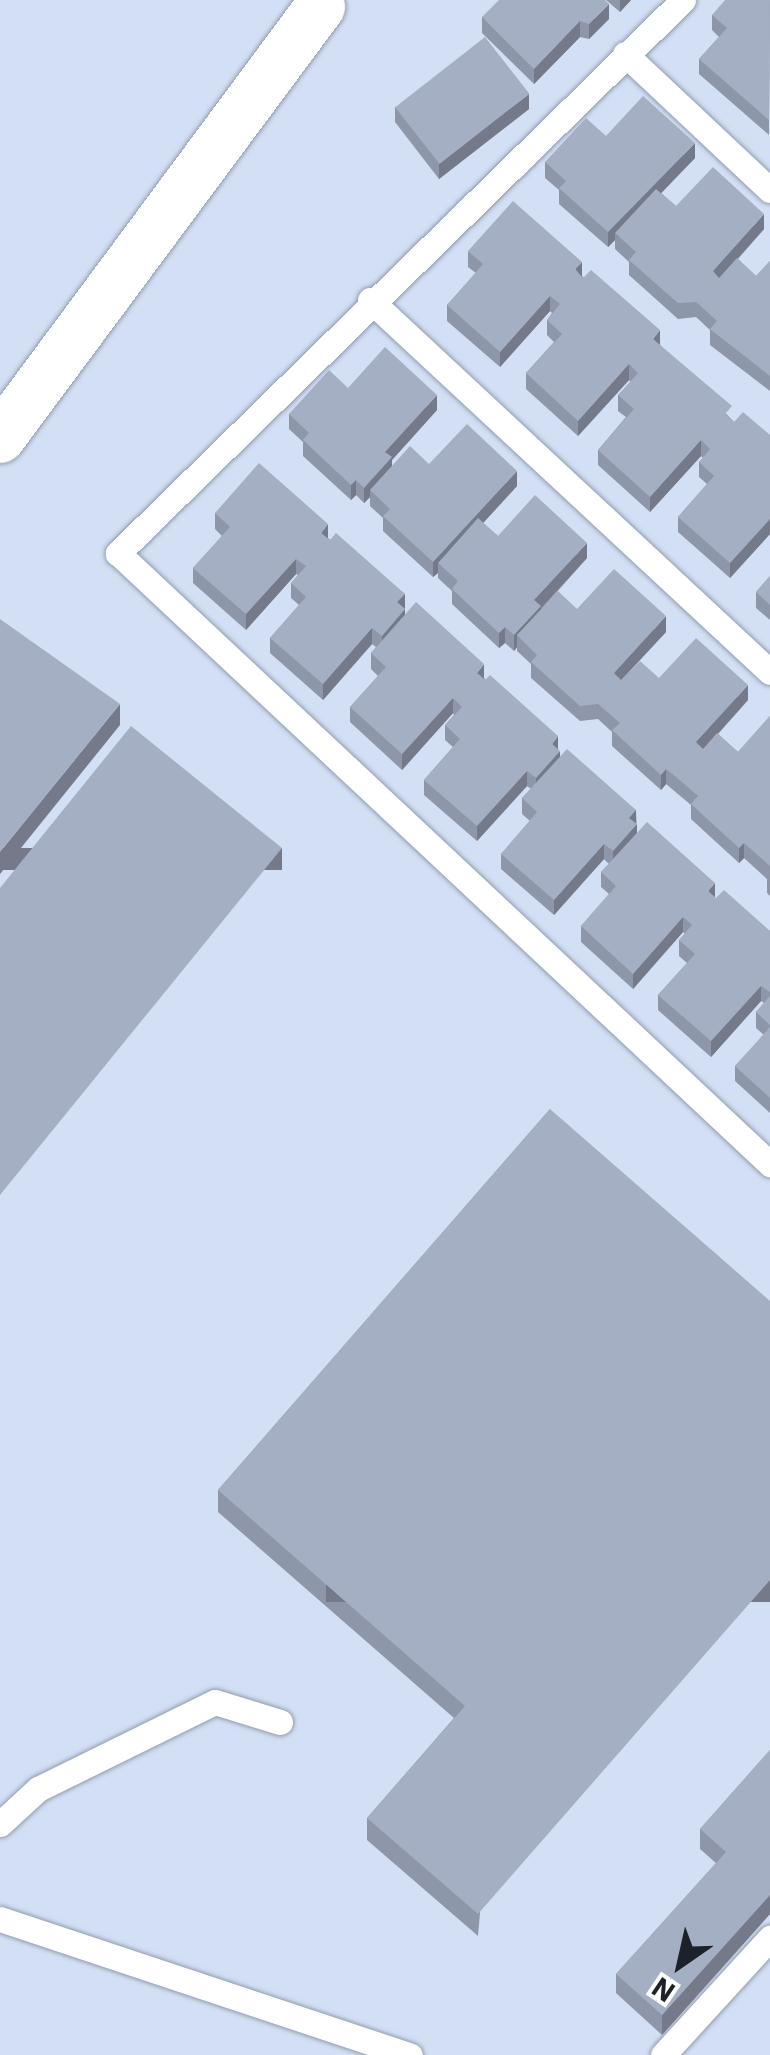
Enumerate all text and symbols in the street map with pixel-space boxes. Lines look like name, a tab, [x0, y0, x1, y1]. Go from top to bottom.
north arrow	[630, 1915, 730, 2015]
text: N	[644, 1969, 682, 2011]

